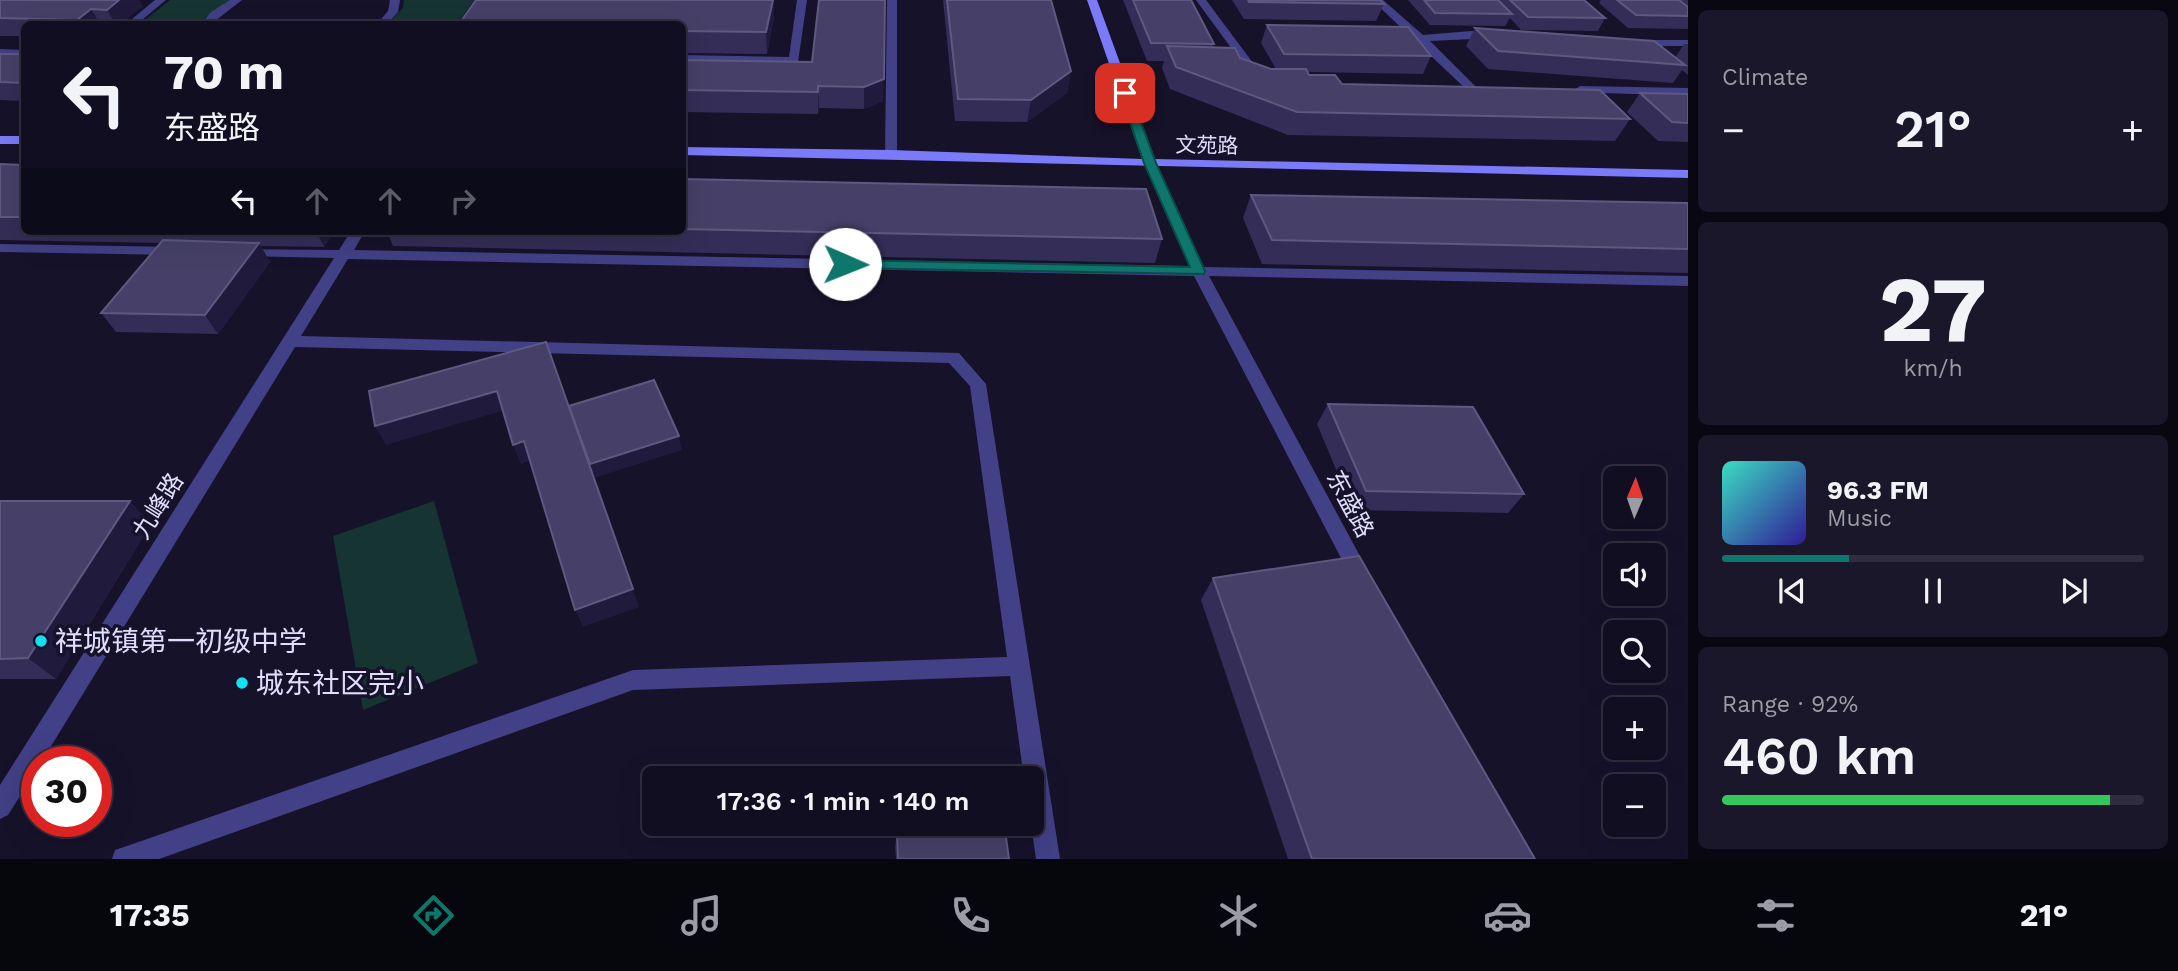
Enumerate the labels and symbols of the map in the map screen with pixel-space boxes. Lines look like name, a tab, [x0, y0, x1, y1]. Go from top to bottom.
pin	[1095, 63, 1155, 123]
street label: 文苑路	[1175, 132, 1239, 158]
position arrow	[808, 227, 882, 301]
street label: 东盛路	[1321, 466, 1379, 542]
north arrow	[1603, 466, 1666, 528]
street label: 九峰路	[127, 468, 189, 544]
place label: 祥城镇第一初级中学	[55, 625, 307, 658]
marker: 祥城镇第一初级中学	[33, 633, 49, 649]
place label: 城东社区完小	[256, 667, 424, 700]
marker: 城东社区完小	[234, 675, 250, 691]
speed limit sign: 30	[21, 746, 112, 837]

